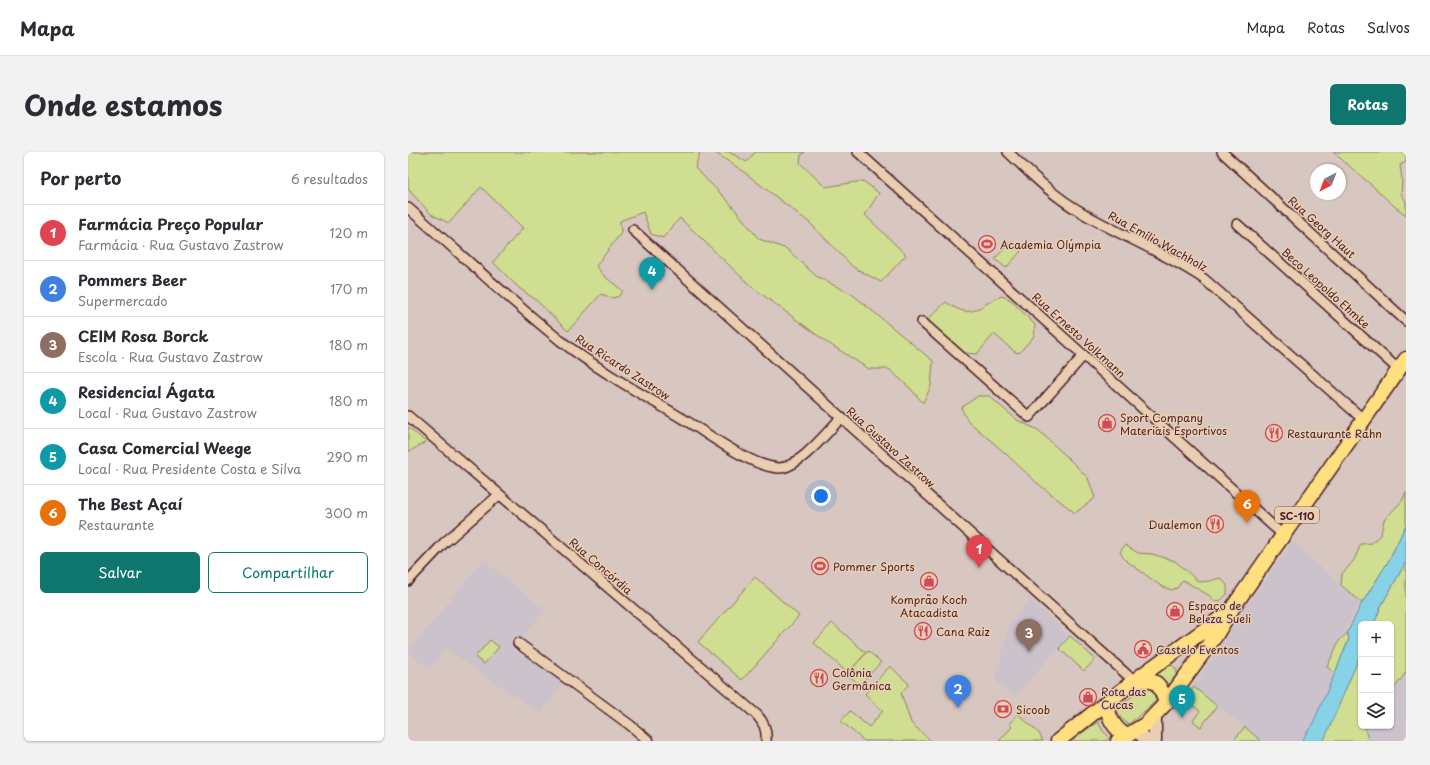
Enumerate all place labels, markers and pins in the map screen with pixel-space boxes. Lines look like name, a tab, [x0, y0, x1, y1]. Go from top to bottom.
sports icon: Academia Olýmpia	[977, 234, 997, 254]
place label: Academia Olýmpia	[1000, 236, 1102, 253]
pin: 4	[639, 257, 665, 290]
place label: Sport Company Materiais Esportivos	[1120, 409, 1227, 439]
shop icon: Sport Company Materiais Esportivos	[1097, 413, 1117, 433]
restaurant icon: Restaurante Rahn	[1264, 423, 1284, 443]
place label: Restaurante Rahn	[1287, 425, 1382, 442]
pin: 6	[1234, 490, 1260, 523]
restaurant icon: Dualemon	[1205, 514, 1225, 534]
place label: Dualemon	[1148, 516, 1202, 533]
pin: 1	[966, 535, 992, 568]
sports icon: Pommer Sports	[810, 556, 830, 576]
place label: Pommer Sports	[833, 558, 915, 575]
shop icon: Komprão Koch Atacadista	[919, 571, 939, 591]
place label: Komprão Koch Atacadista	[891, 591, 967, 621]
place label: Espaço de Beleza Sueli	[1188, 597, 1251, 627]
shop icon: Espaço de Beleza Sueli	[1165, 601, 1185, 621]
pin: 3	[1016, 619, 1042, 652]
restaurant icon: Cana Raiz	[913, 621, 933, 641]
place label: Cana Raiz	[936, 623, 990, 640]
public building icon: Castelo Eventos	[1133, 639, 1153, 659]
place label: Castelo Eventos	[1156, 641, 1239, 658]
place label: Colônia Germânica	[832, 664, 891, 694]
restaurant icon: Colônia Germânica	[809, 668, 829, 688]
pin: 2	[945, 675, 971, 708]
place label: Rota das Cucas	[1101, 683, 1146, 713]
pin: 5	[1169, 685, 1195, 718]
shop icon: Rota das Cucas	[1078, 687, 1098, 707]
bank icon: Sicoob	[993, 699, 1013, 719]
place label: Sicoob	[1016, 701, 1050, 718]

